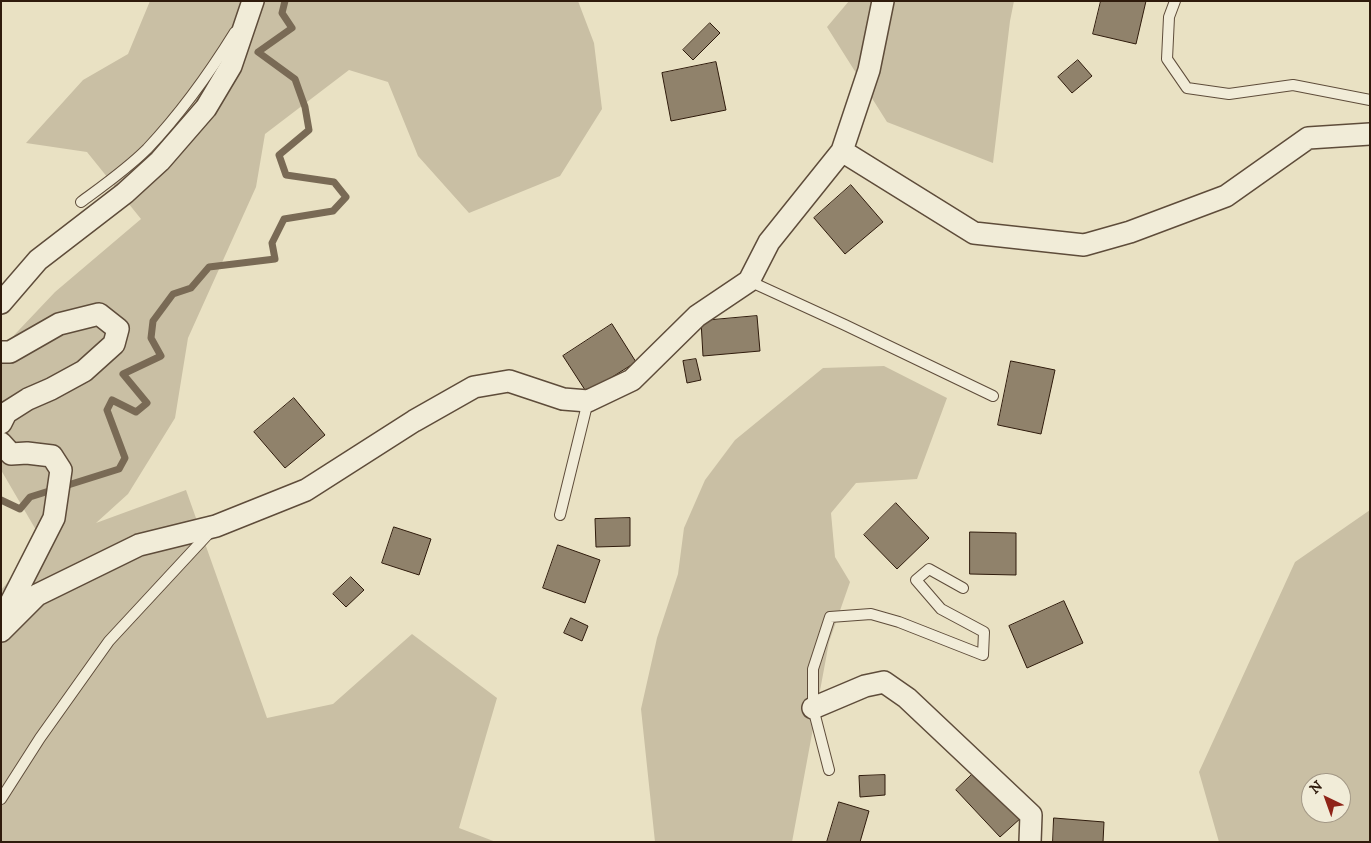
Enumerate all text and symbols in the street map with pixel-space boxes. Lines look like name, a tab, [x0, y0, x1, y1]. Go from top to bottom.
north arrow	[1301, 773, 1351, 823]
text: N	[1306, 777, 1327, 798]

